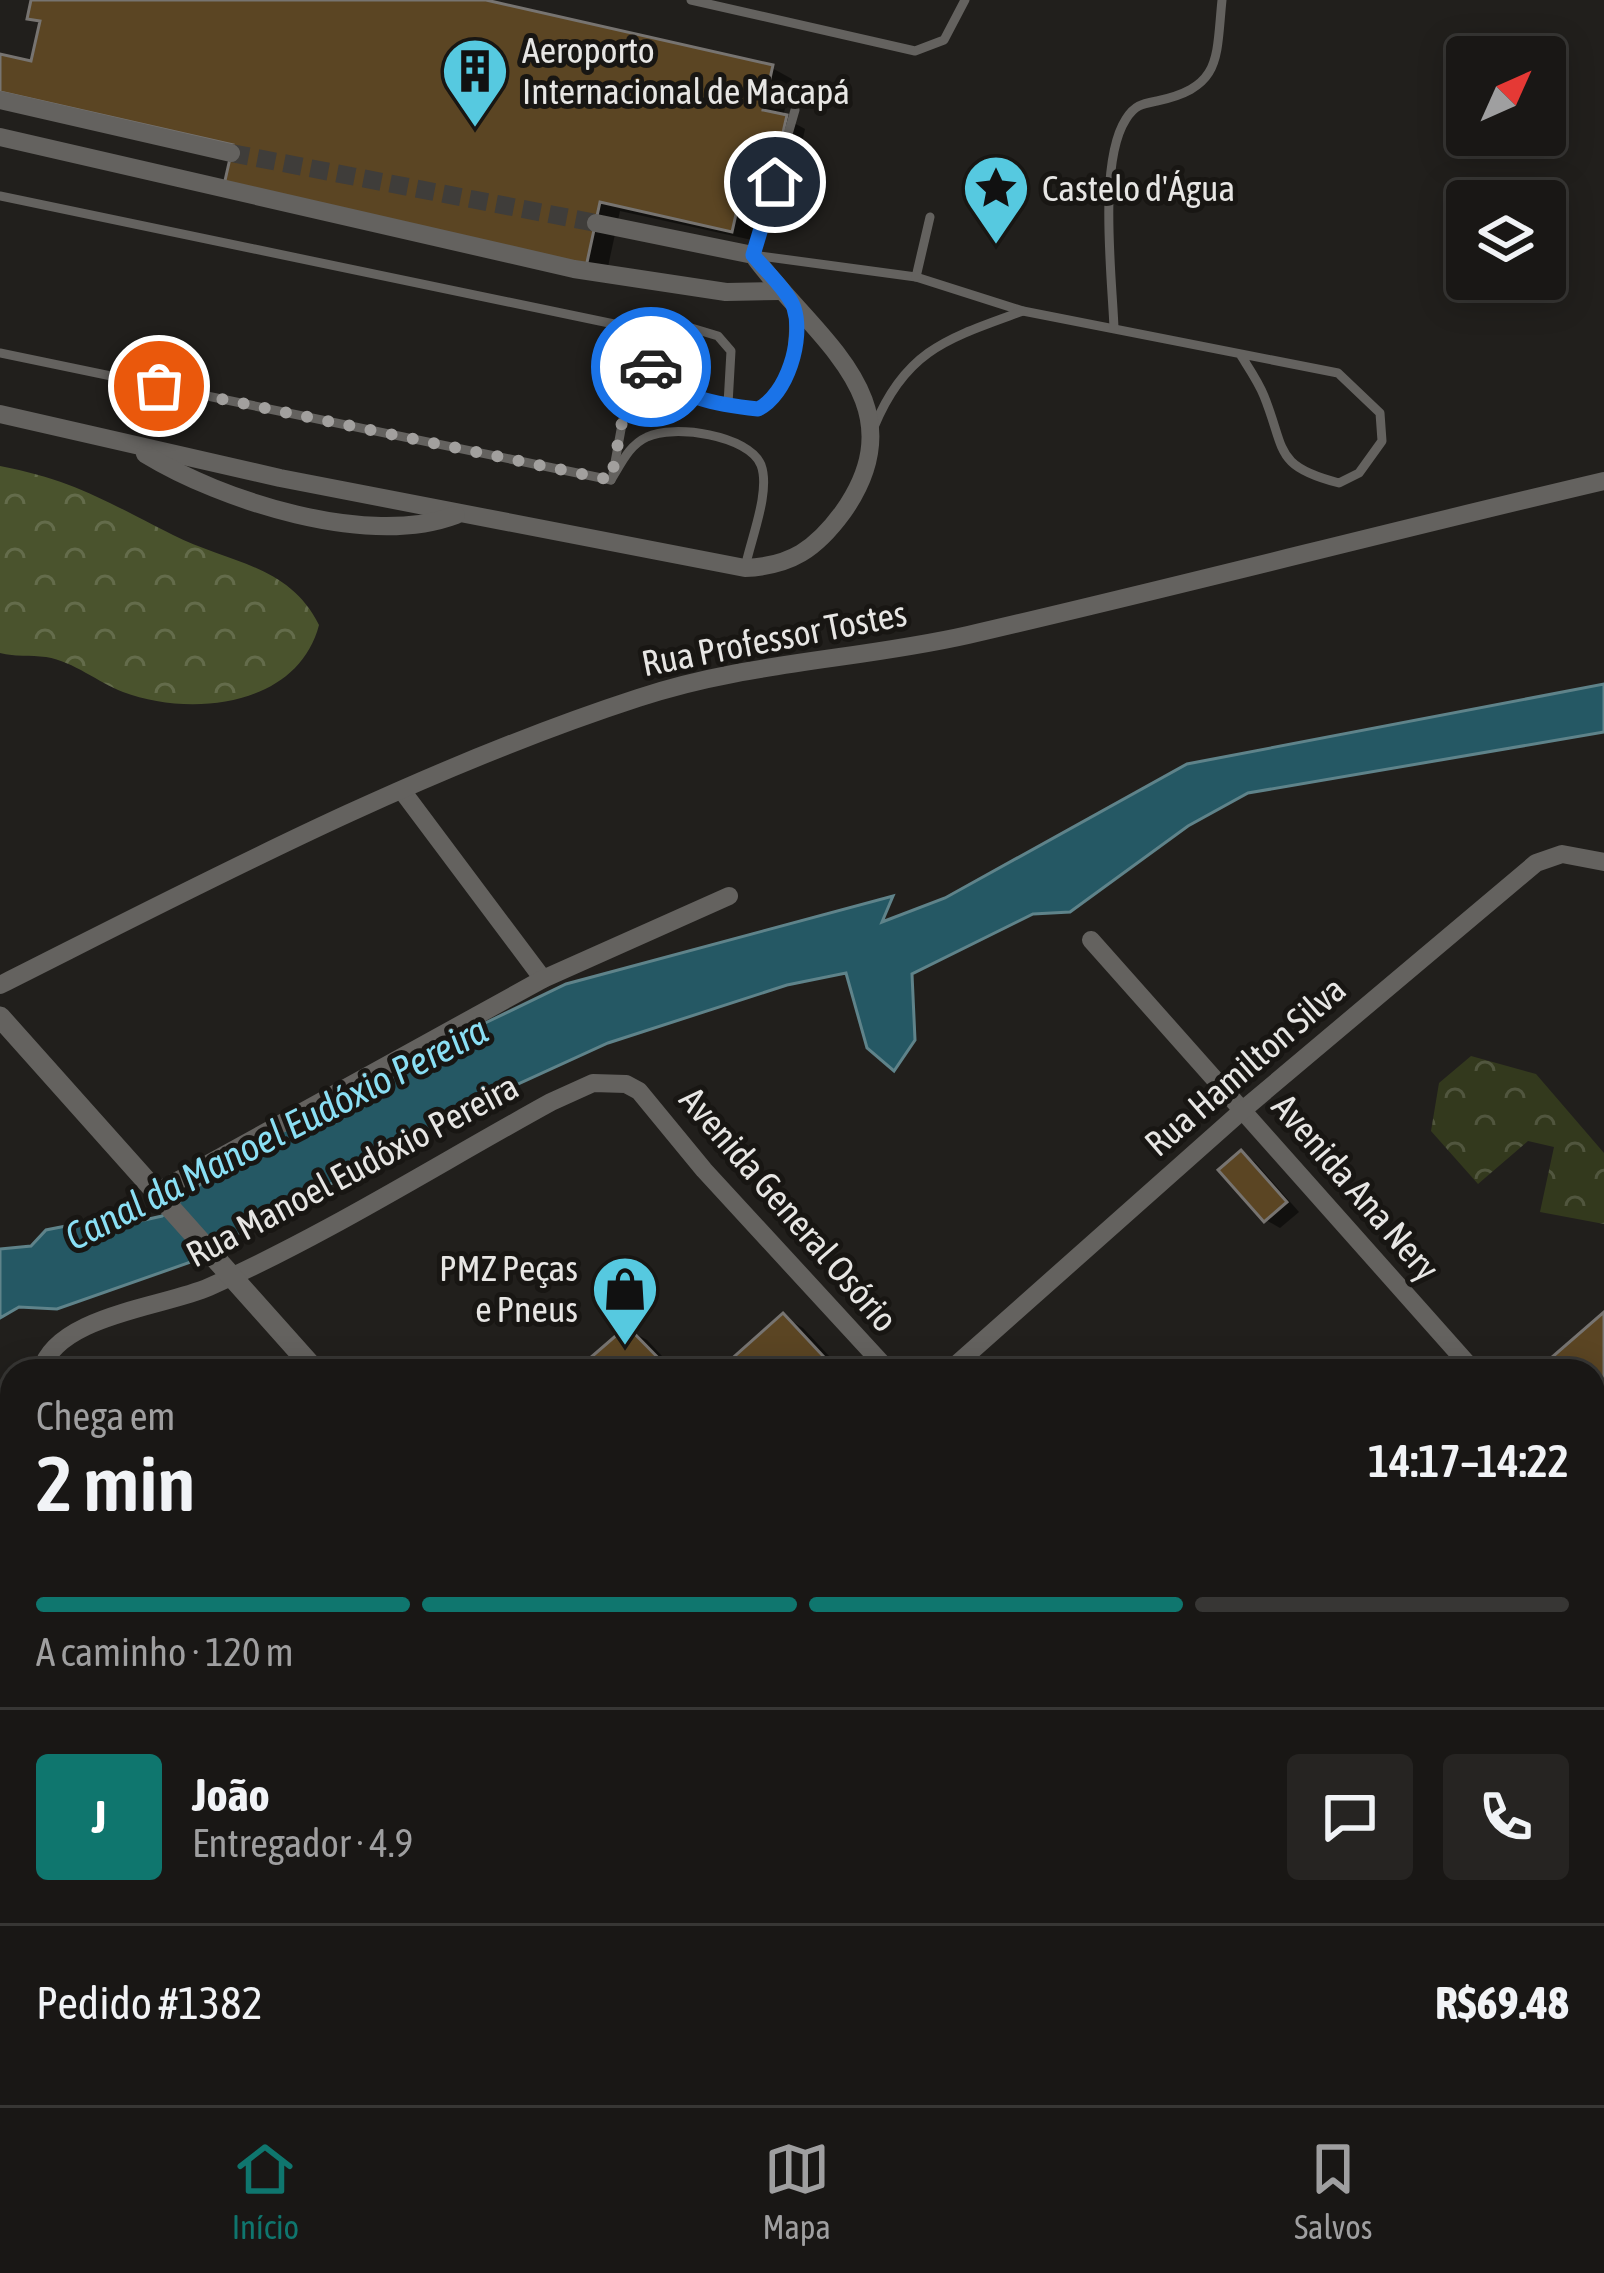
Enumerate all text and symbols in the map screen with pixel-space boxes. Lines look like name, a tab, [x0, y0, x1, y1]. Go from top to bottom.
place label: Aeroporto Internacional de Macapá	[522, 29, 850, 112]
building icon: Aeroporto Internacional de Macapá	[440, 36, 510, 130]
north arrow	[1446, 36, 1566, 156]
map controls	[1446, 36, 1566, 300]
pin	[724, 131, 826, 233]
icon: home	[742, 149, 808, 215]
place icon: Castelo d'Água	[961, 153, 1031, 247]
place label: Castelo d'Água	[1042, 167, 1235, 209]
button: layers	[1446, 180, 1566, 300]
courier	[591, 307, 711, 427]
icon: car	[618, 334, 684, 400]
pin	[108, 335, 210, 437]
icon: bag	[126, 353, 192, 419]
street label: Rua Professor Tostes	[638, 592, 910, 684]
street label: Rua Hamilton Silva	[1136, 968, 1354, 1164]
water label: Canal da Manoel Eudóxio Pereira	[58, 1007, 494, 1259]
street label: Rua Manoel Eudóxio Pereira	[179, 1065, 525, 1275]
street label: Avenida General Osório	[672, 1078, 906, 1340]
street label: Avenida Ana Nery	[1264, 1085, 1448, 1289]
place label: PMZ Peças e Pneus	[439, 1247, 578, 1330]
shop icon: PMZ Peças e Pneus	[590, 1254, 660, 1348]
text: Chega em	[36, 1394, 175, 1438]
text: 14:17–14:22	[1368, 1435, 1569, 1487]
text: 2 min	[36, 1438, 195, 1528]
text: A caminho · 120 m	[36, 1630, 294, 1674]
button: chat	[1287, 1754, 1413, 1880]
button: phone	[1443, 1754, 1569, 1880]
text: João	[192, 1769, 270, 1821]
text: J	[92, 1791, 106, 1843]
text: Entregador · 4.9	[192, 1821, 413, 1865]
text: Pedido #1382	[36, 1977, 263, 2029]
text: R$69.48	[1435, 1977, 1569, 2029]
tab: Início	[232, 2136, 299, 2246]
tab: Mapa	[762, 2136, 831, 2246]
tab: Salvos	[1294, 2136, 1372, 2246]

